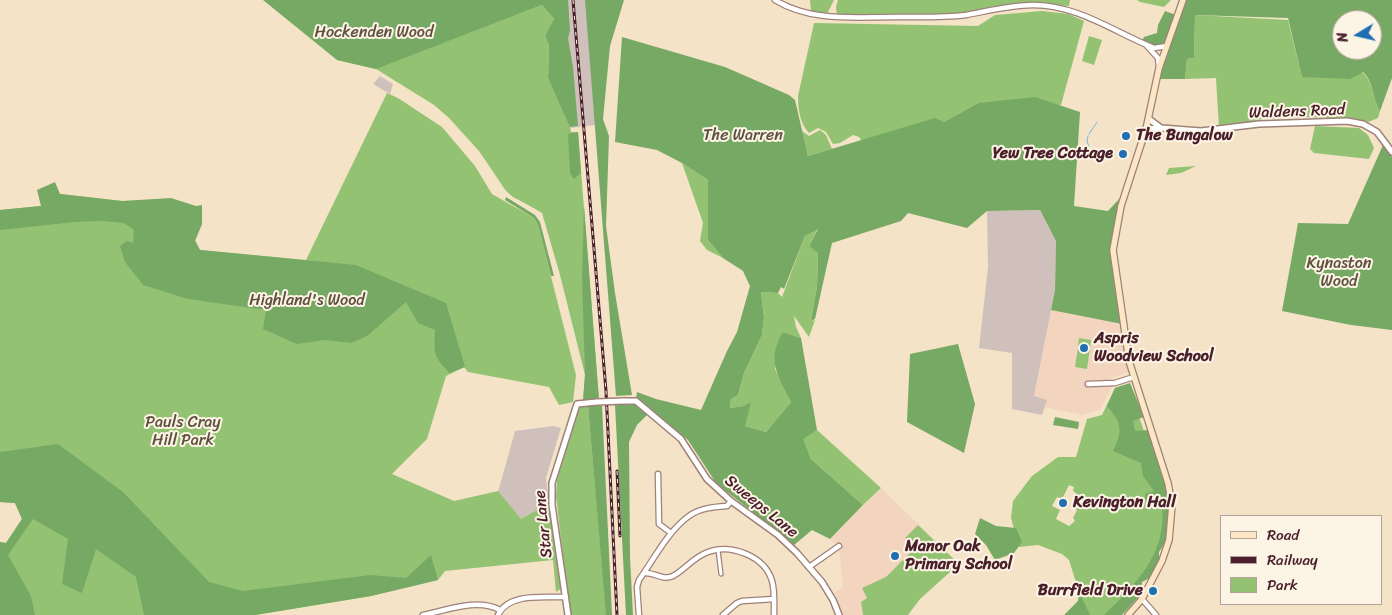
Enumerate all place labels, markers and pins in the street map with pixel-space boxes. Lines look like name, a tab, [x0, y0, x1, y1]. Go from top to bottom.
place label: The Bungalow	[1136, 126, 1233, 146]
marker: The Bungalow	[1120, 130, 1132, 142]
place label: Yew Tree Cottage	[993, 144, 1113, 164]
marker: Yew Tree Cottage	[1117, 148, 1129, 160]
place label: Aspris Woodview School	[1094, 329, 1214, 367]
marker: Aspris Woodview School	[1078, 342, 1090, 354]
place label: Kevington Hall	[1073, 493, 1176, 513]
marker: Kevington Hall	[1057, 497, 1069, 509]
place label: Manor Oak Primary School	[905, 537, 1012, 575]
marker: Manor Oak Primary School	[889, 550, 901, 562]
place label: Burrfield Drive	[1038, 581, 1143, 601]
marker: Burrfield Drive	[1147, 585, 1159, 597]

